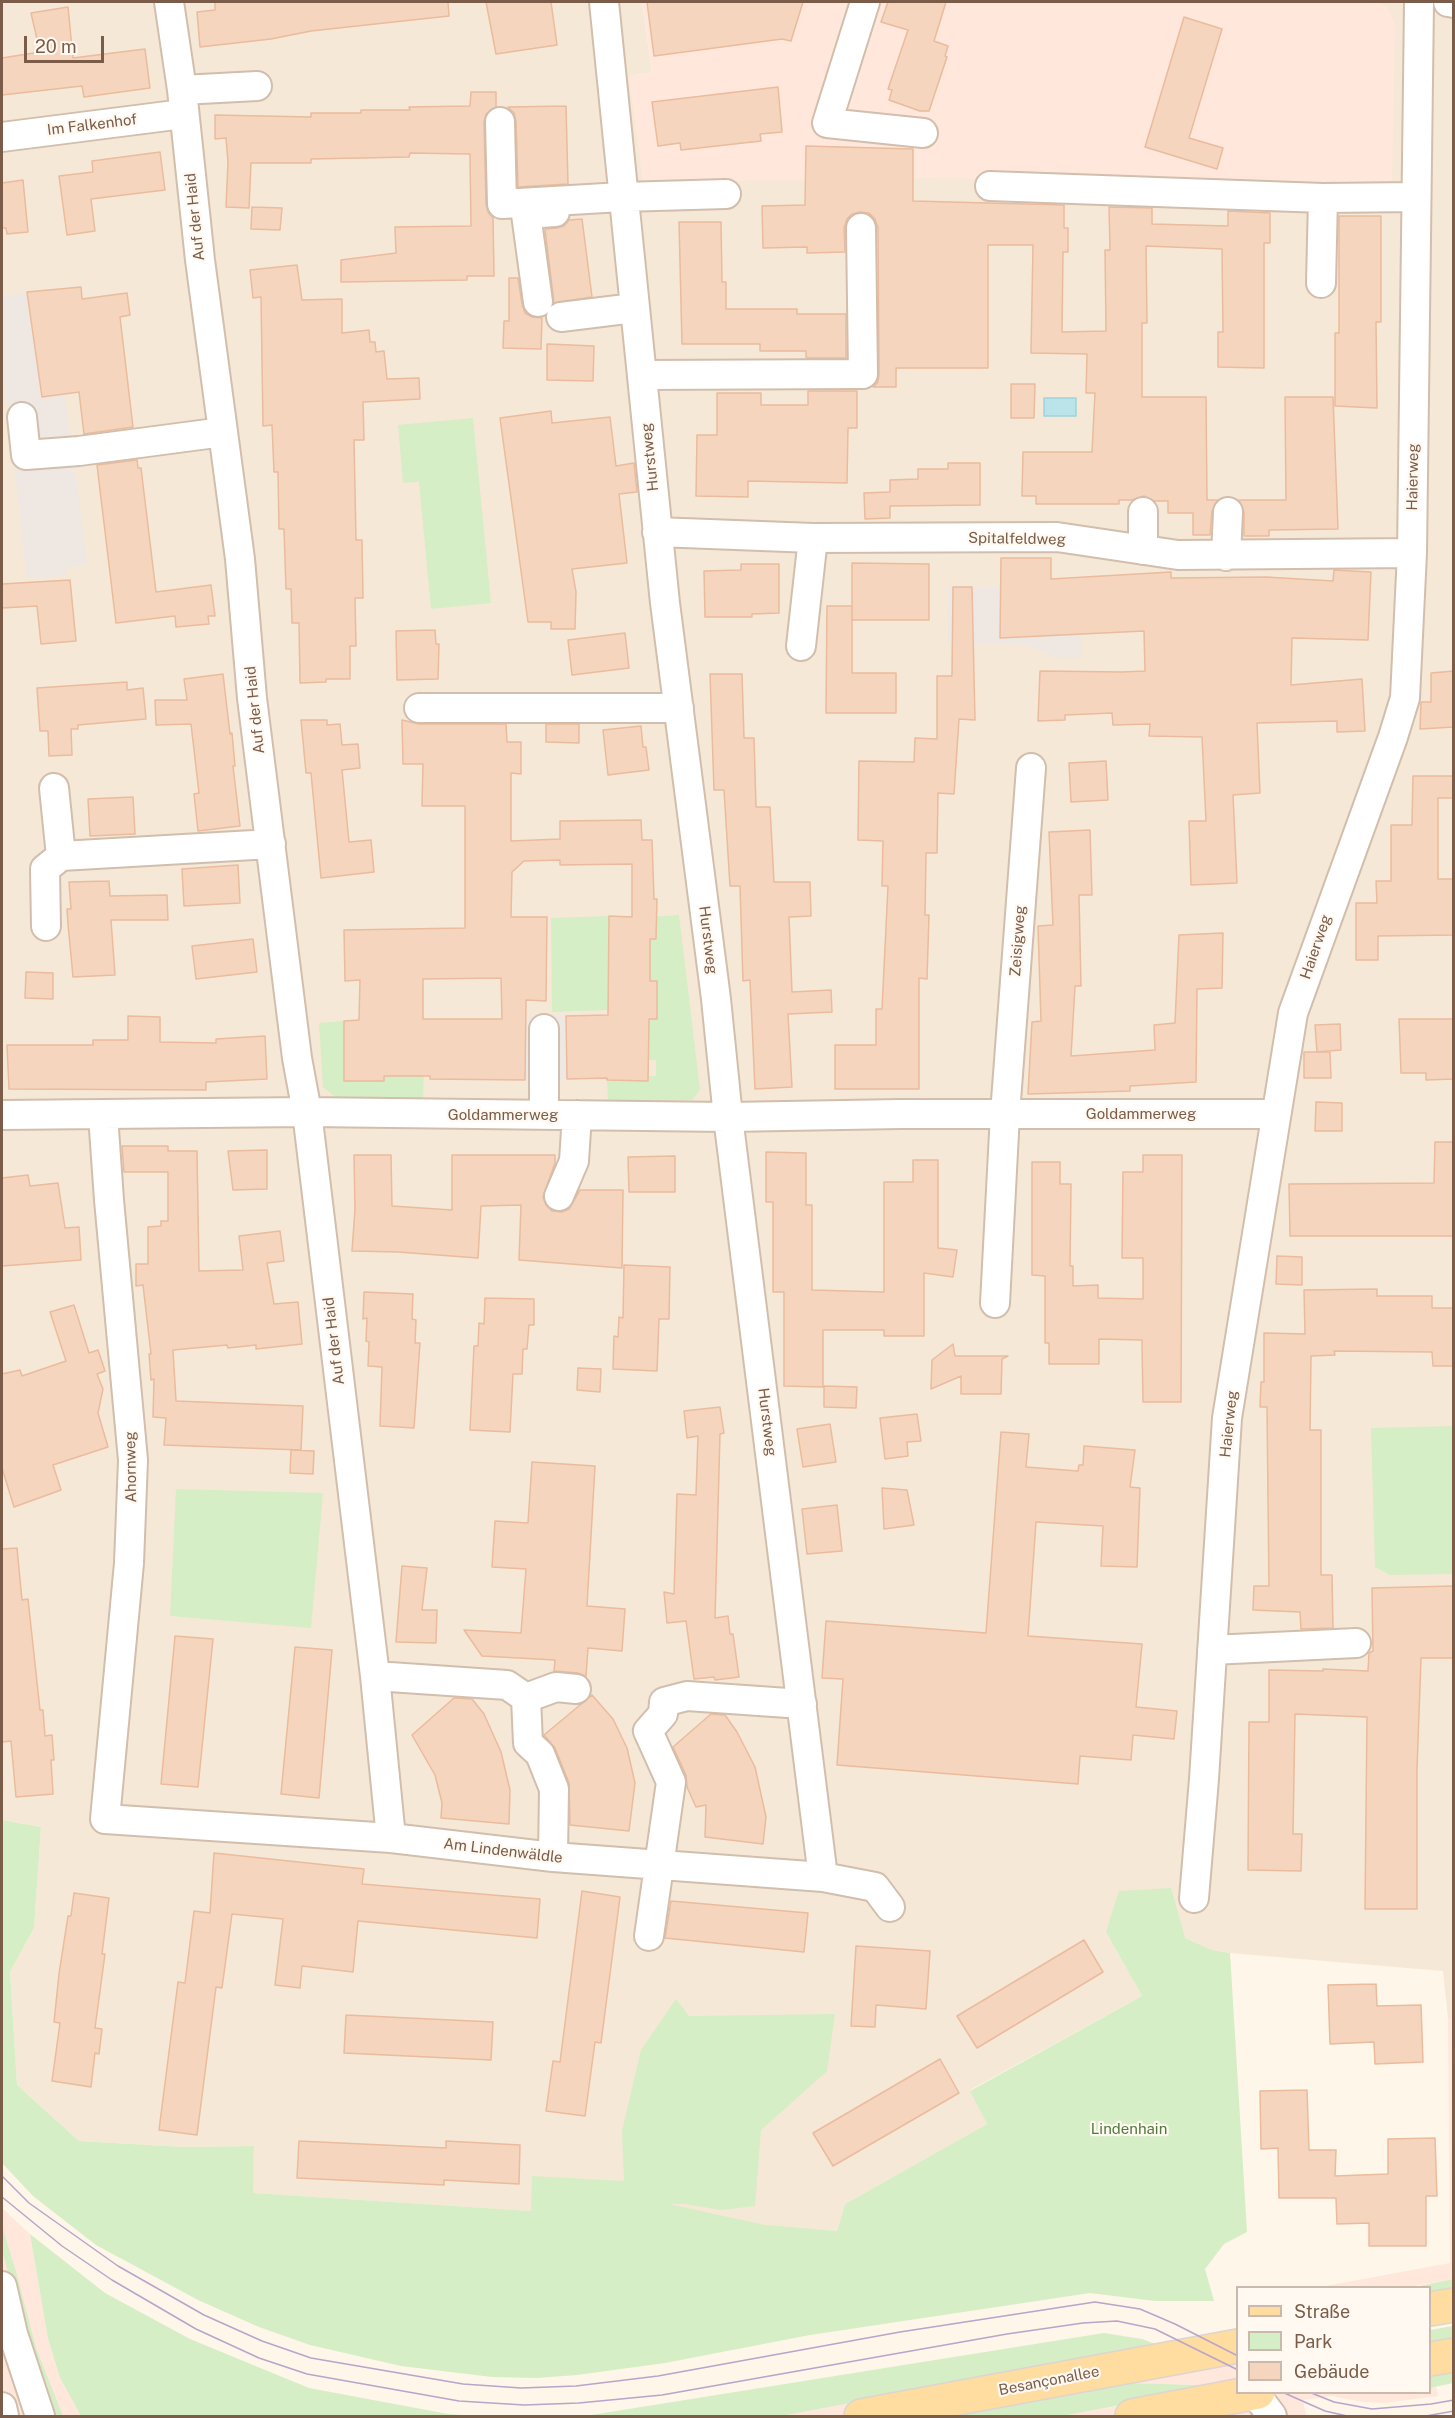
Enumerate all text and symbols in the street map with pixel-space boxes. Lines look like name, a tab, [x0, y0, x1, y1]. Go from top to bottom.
scale bar	[27, 24, 106, 62]
text: 20 m	[35, 36, 77, 57]
street label: Im Falkenhof	[46, 111, 138, 139]
street label: Auf der Haid	[181, 172, 209, 262]
street label: Hurstweg	[637, 422, 663, 492]
street label: Haierweg	[1403, 443, 1423, 511]
street label: Spitalfeldweg	[968, 529, 1066, 549]
street label: Auf der Haid	[241, 665, 269, 755]
street label: Hurstweg	[695, 905, 721, 975]
street label: Zeisigweg	[1007, 905, 1029, 977]
street label: Haierweg	[1297, 912, 1335, 982]
street label: Goldammerweg	[1086, 1105, 1196, 1123]
street label: Goldammerweg	[448, 1106, 558, 1124]
street label: Auf der Haid	[320, 1296, 348, 1386]
street label: Hurstweg	[754, 1387, 780, 1457]
street label: Haierweg	[1217, 1390, 1241, 1458]
street label: Ahornweg	[121, 1431, 141, 1503]
street label: Am Lindenwäldle	[442, 1835, 564, 1867]
park label: Lindenhain	[1091, 2120, 1167, 2138]
legend	[1236, 2286, 1431, 2394]
text: Straße	[1294, 2301, 1350, 2322]
text: Park	[1294, 2331, 1332, 2352]
text: Gebäude	[1294, 2361, 1369, 2382]
street label: Besançonallee	[997, 2362, 1101, 2400]

